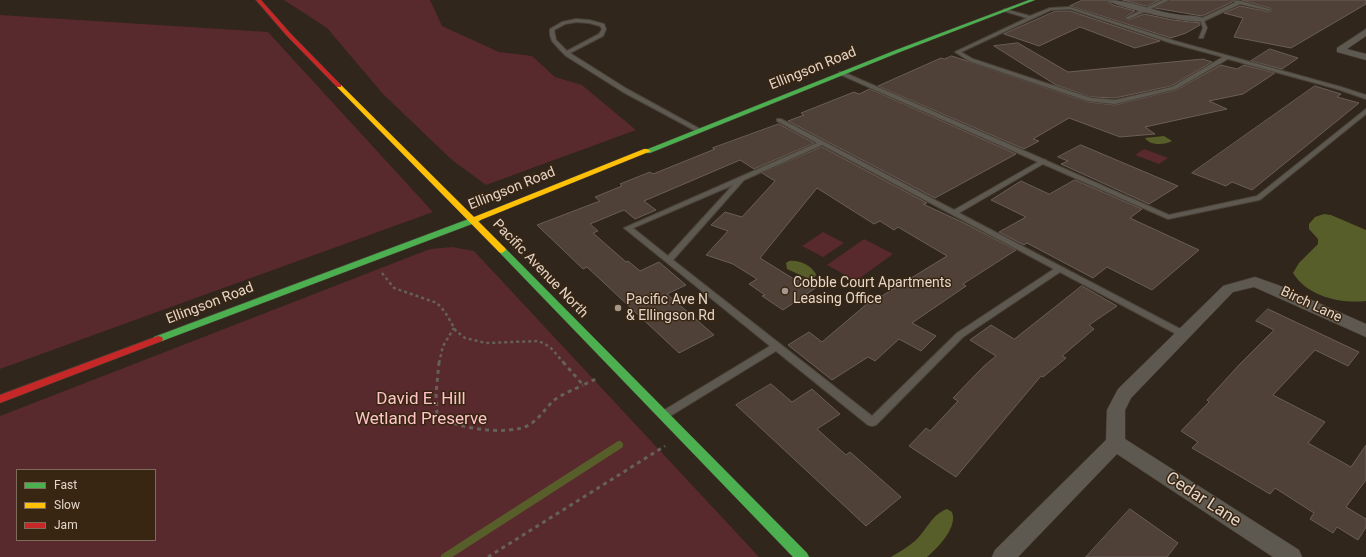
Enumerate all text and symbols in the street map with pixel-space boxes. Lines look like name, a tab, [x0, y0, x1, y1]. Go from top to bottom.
street label: Ellingson Road	[767, 44, 859, 94]
street label: Ellingson Road	[466, 164, 558, 214]
street label: Pacific Avenue North	[489, 216, 591, 322]
place label: Cobble Court Apartments Leasing Office	[793, 275, 952, 308]
street label: Ellingson Road	[164, 280, 256, 328]
street label: Birch Lane	[1278, 284, 1344, 326]
marker: Cobble Court Apartments Leasing Office	[780, 286, 790, 296]
place label: Pacific Ave N & Ellingson Rd	[626, 292, 715, 324]
marker: Pacific Ave N & Ellingson Rd	[613, 303, 623, 313]
park label: David E. Hill Wetland Preserve	[355, 390, 487, 430]
street label: Cedar Lane	[1162, 468, 1244, 532]
legend	[16, 469, 156, 541]
text: Fast	[54, 478, 77, 492]
text: Slow	[54, 498, 80, 512]
text: Jam	[54, 518, 78, 532]

